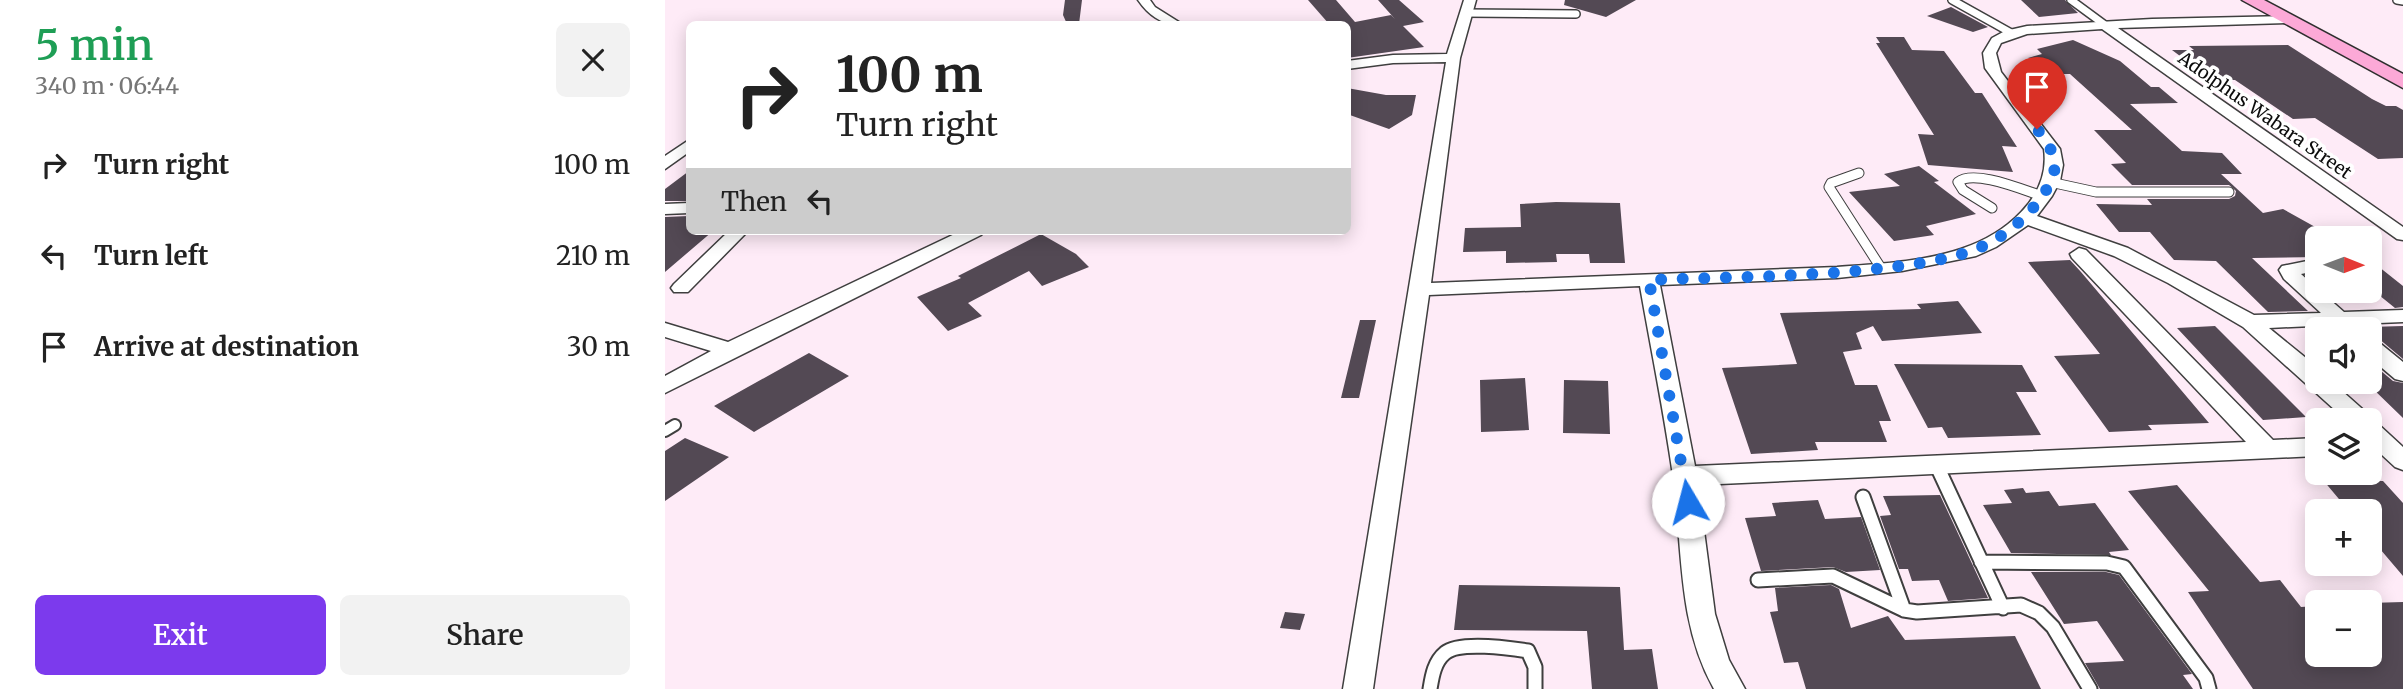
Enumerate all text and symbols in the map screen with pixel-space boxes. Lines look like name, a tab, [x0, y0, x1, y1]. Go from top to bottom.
text: 5 min	[35, 19, 153, 71]
button: close	[556, 23, 630, 97]
text: 100 m	[836, 44, 983, 105]
street label: Adolphus Wabara Street	[2173, 46, 2356, 184]
icon: right	[721, 49, 812, 140]
pin	[2007, 57, 2067, 129]
icon: arrive	[2018, 68, 2056, 106]
text: 340 m · 06:44	[35, 71, 179, 100]
text: Turn right	[836, 105, 998, 145]
icon: right	[35, 146, 73, 184]
text: Turn right	[94, 148, 229, 181]
text: 100 m	[554, 148, 630, 181]
icon: left	[801, 182, 839, 220]
text: Then	[721, 185, 787, 218]
north arrow	[2305, 226, 2382, 303]
map controls	[2305, 226, 2382, 667]
icon: left	[35, 237, 73, 275]
text: Turn left	[94, 239, 208, 272]
text: 210 m	[556, 239, 630, 272]
button: sound	[2305, 317, 2382, 394]
icon: arrive	[35, 328, 73, 366]
text: Arrive at destination	[94, 330, 359, 363]
text: 30 m	[567, 330, 630, 363]
button: layers	[2305, 408, 2382, 485]
position arrow	[1651, 465, 1725, 539]
button: +	[2305, 499, 2382, 576]
button: −	[2305, 590, 2382, 667]
button: Exit	[35, 595, 326, 675]
button: Share	[340, 595, 630, 675]

